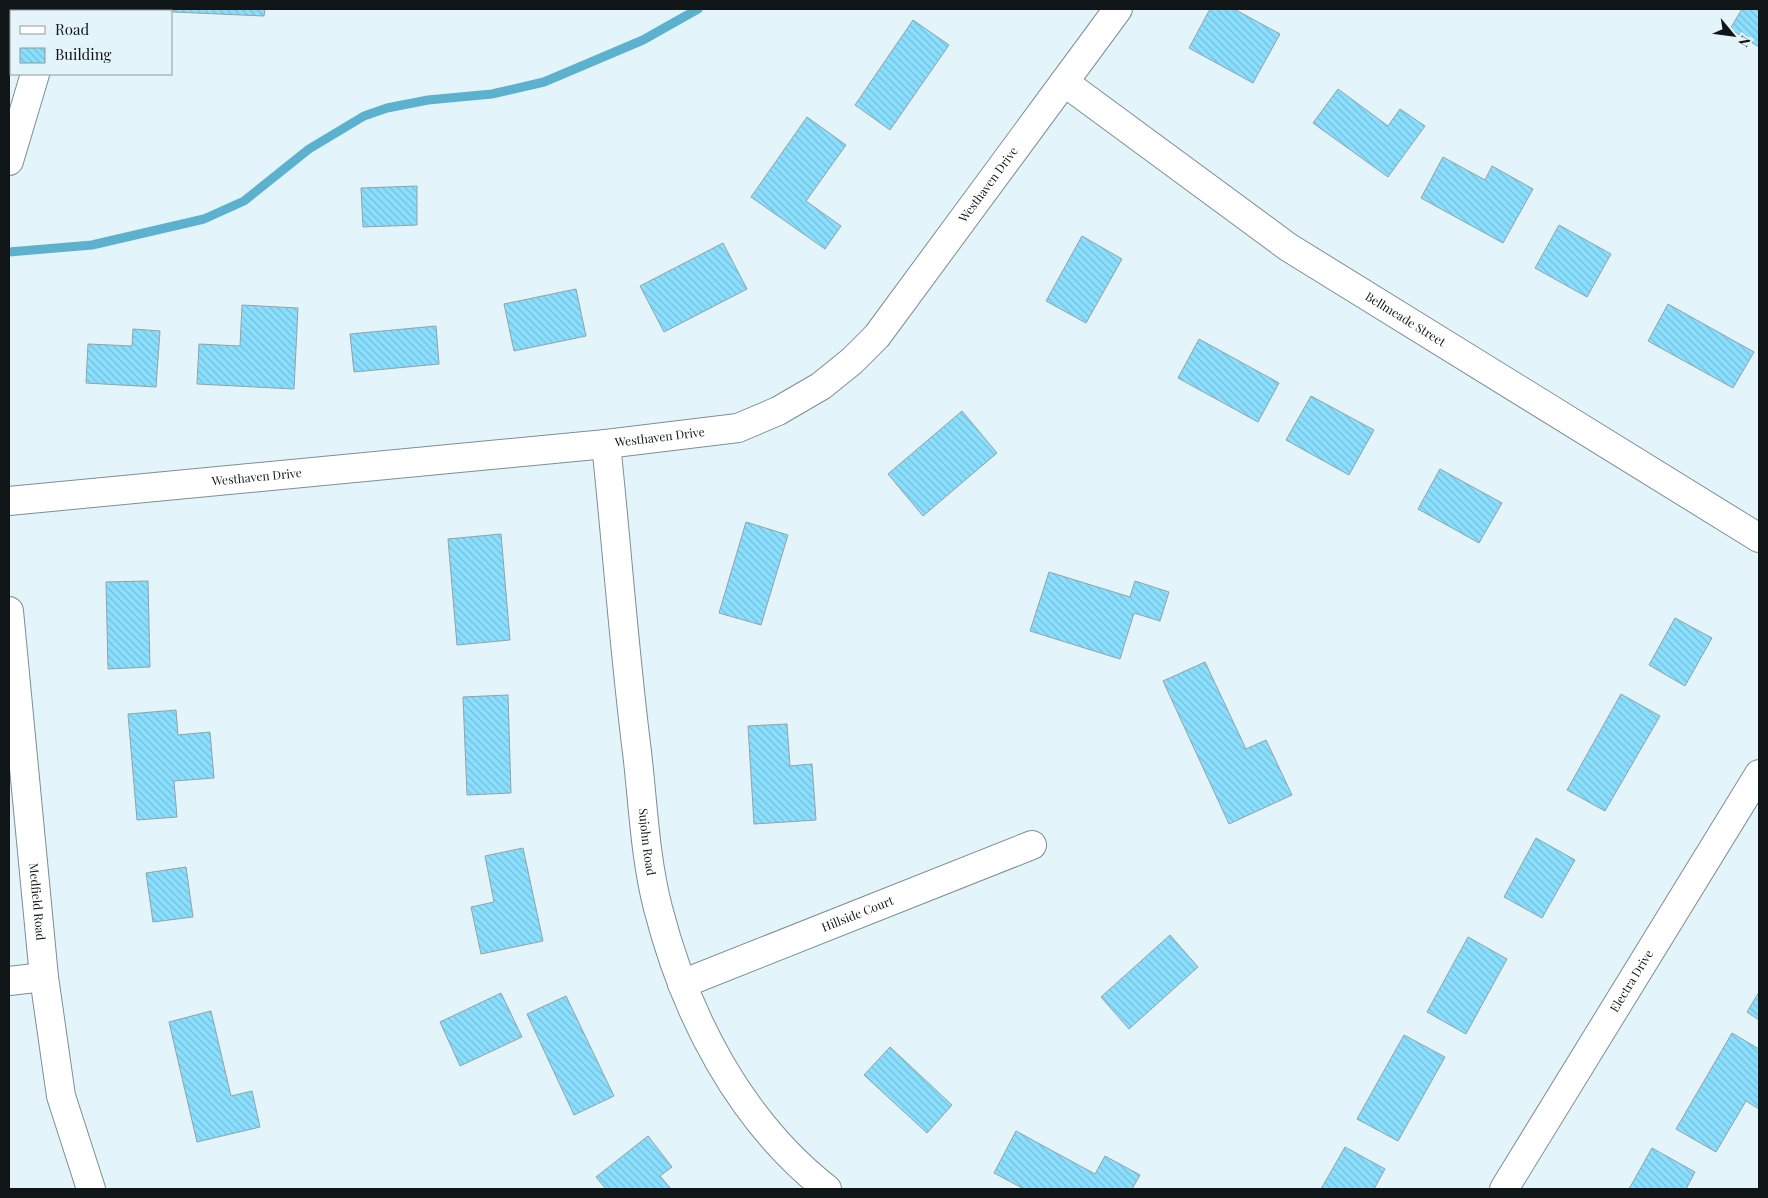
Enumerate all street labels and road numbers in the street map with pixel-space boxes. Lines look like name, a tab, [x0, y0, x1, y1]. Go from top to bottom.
street label: Westhaven Drive	[954, 143, 1021, 226]
street label: Bellmeade Street	[1363, 288, 1449, 350]
street label: Westhaven Drive	[613, 423, 705, 450]
street label: Westhaven Drive	[210, 464, 302, 489]
street label: Sujohn Road	[636, 807, 660, 877]
street label: Medfield Road	[26, 862, 49, 941]
street label: Hillside Court	[819, 892, 896, 935]
street label: Electra Drive	[1606, 946, 1656, 1015]

